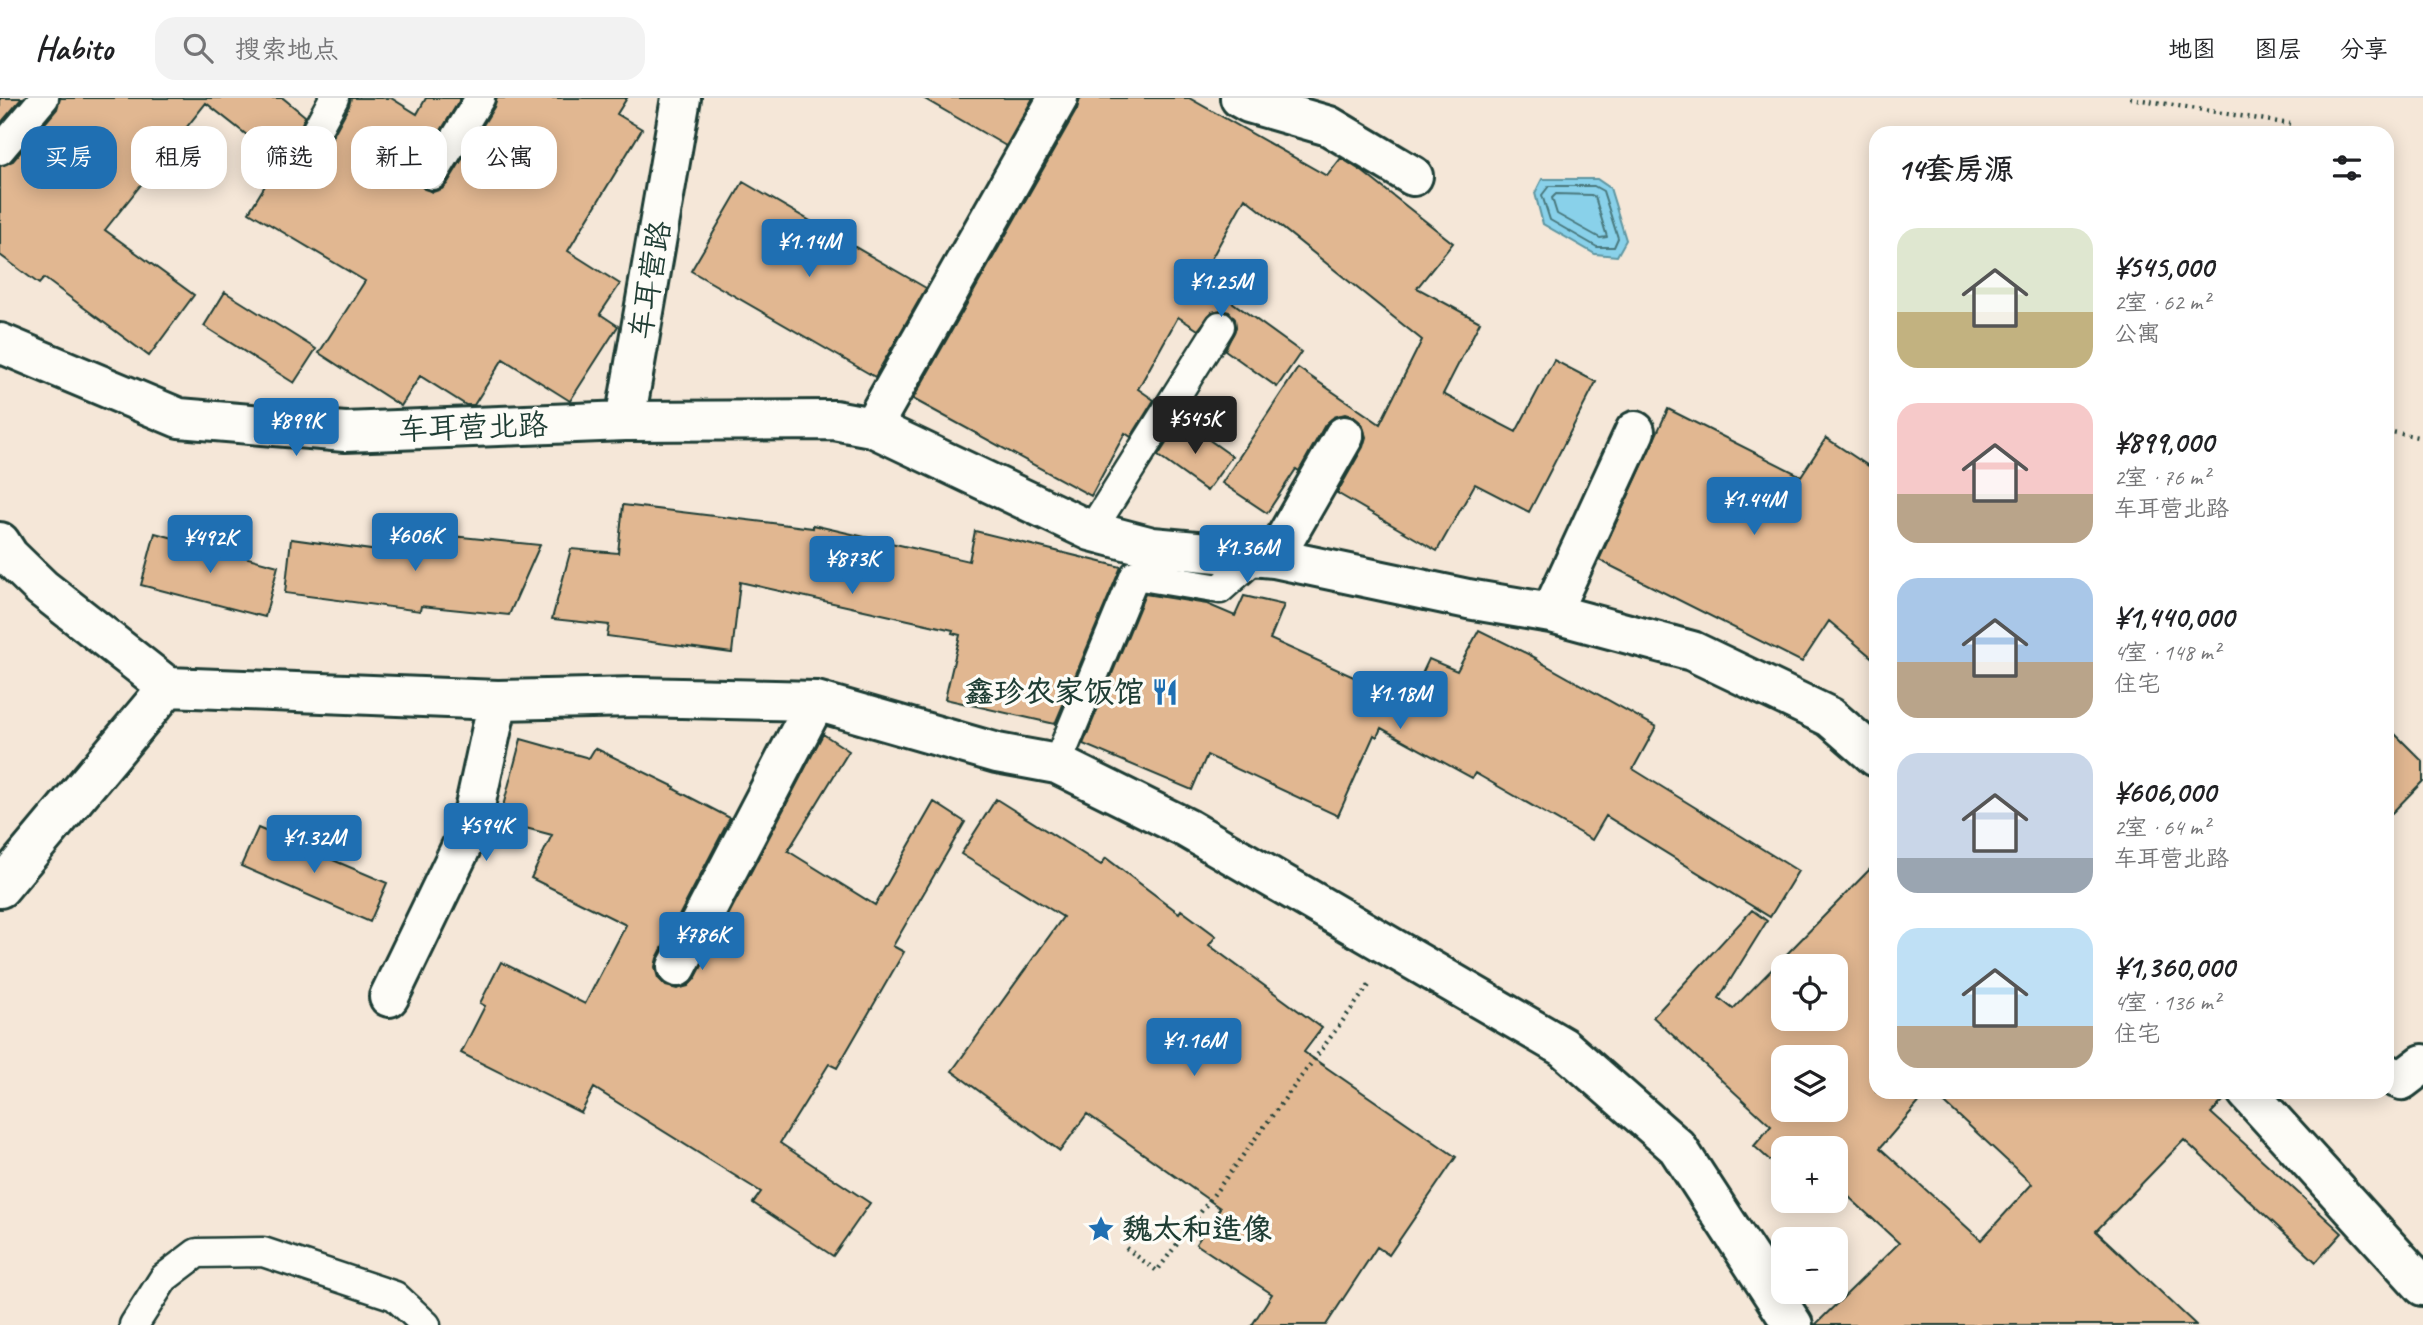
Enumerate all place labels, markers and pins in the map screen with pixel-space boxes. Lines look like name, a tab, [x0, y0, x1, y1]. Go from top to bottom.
pin: ¥1.14M	[752, 220, 866, 279]
pin: ¥1.25M	[1164, 260, 1278, 319]
pin: ¥545K	[1146, 396, 1244, 456]
pin: ¥899K	[247, 398, 345, 458]
pin: ¥1.44M	[1697, 478, 1811, 537]
pin: ¥606K	[366, 514, 464, 573]
pin: ¥492K	[161, 516, 259, 575]
pin: ¥1.36M	[1190, 526, 1304, 585]
pin: ¥873K	[803, 536, 901, 596]
pin: ¥1.18M	[1343, 672, 1457, 731]
place label: 鑫珍农家饭馆	[964, 673, 1144, 711]
restaurant icon: 鑫珍农家饭馆	[1150, 677, 1180, 707]
pin: ¥594K	[437, 804, 535, 863]
pin: ¥1.32M	[257, 816, 371, 875]
pin: ¥786K	[653, 912, 751, 972]
pin: ¥1.16M	[1137, 1018, 1251, 1078]
place label: 魏太和造像	[1122, 1210, 1272, 1248]
place icon: 魏太和造像	[1086, 1214, 1116, 1244]

